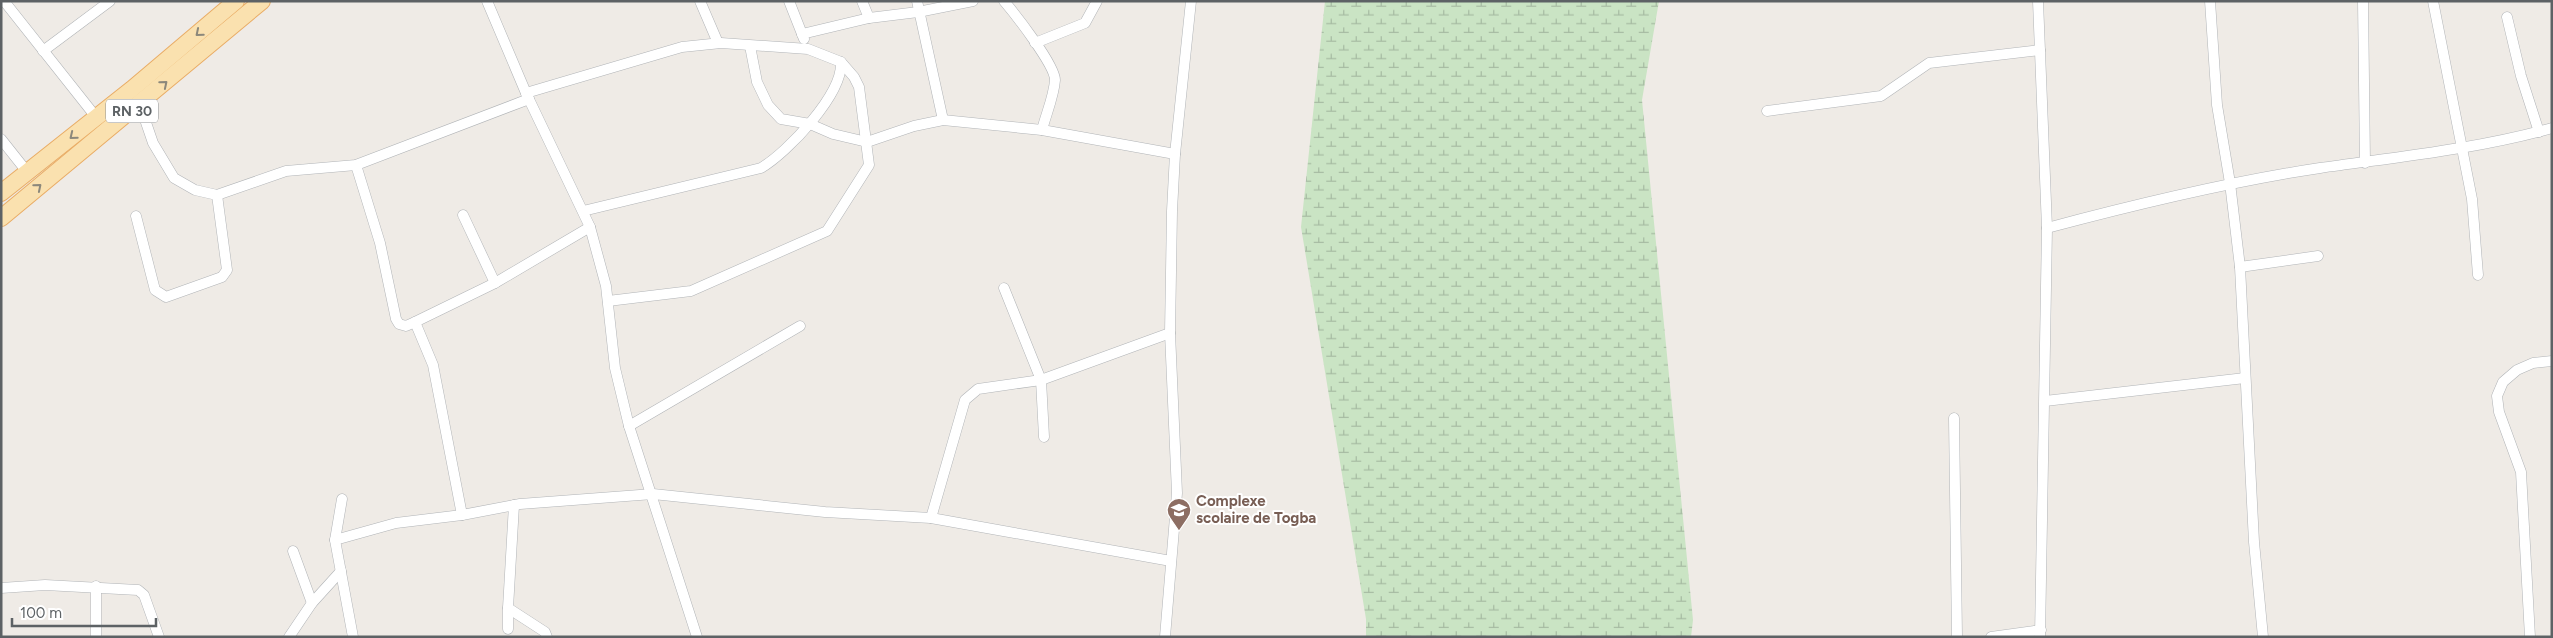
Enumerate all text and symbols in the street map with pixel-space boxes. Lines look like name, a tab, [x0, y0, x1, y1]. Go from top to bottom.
one-way arrow	[196, 27, 205, 35]
one-way arrow	[159, 81, 168, 90]
road number: RN 30	[106, 100, 158, 122]
one-way arrow	[70, 130, 79, 139]
one-way arrow	[33, 183, 42, 192]
place label: Complexe scolaire de Togba	[1196, 492, 1316, 527]
school or university icon: Complexe scolaire de Togba	[1166, 497, 1192, 531]
scale bar	[12, 596, 156, 628]
text: 100 m	[20, 604, 62, 622]

